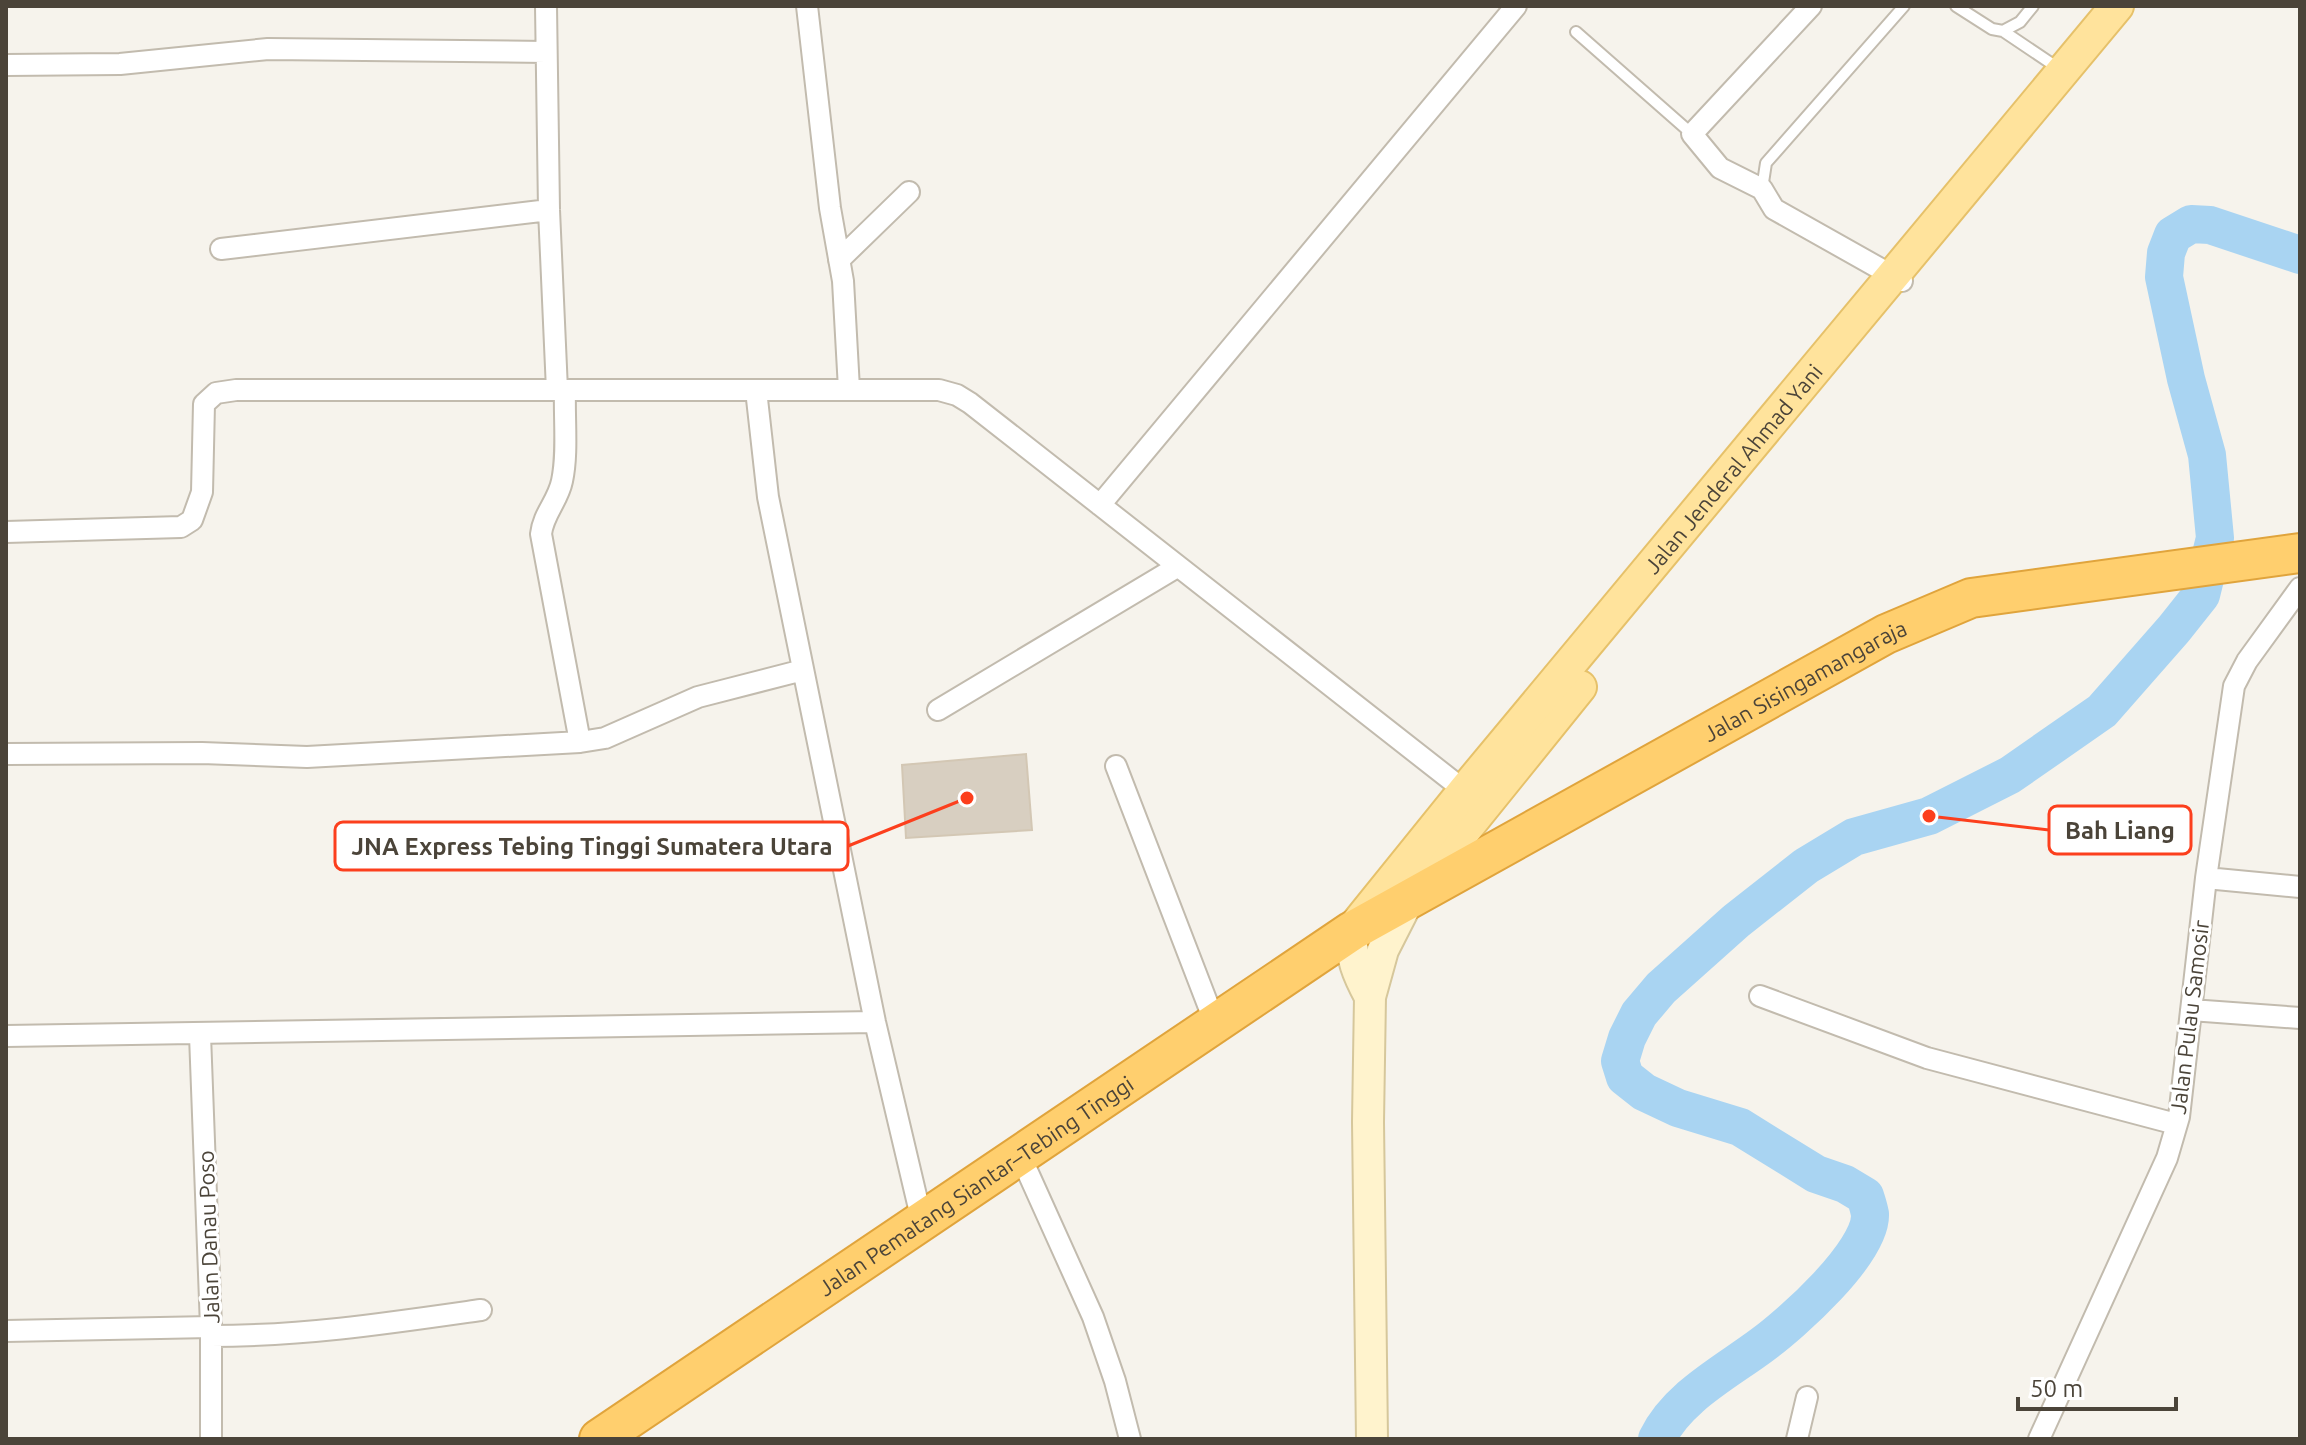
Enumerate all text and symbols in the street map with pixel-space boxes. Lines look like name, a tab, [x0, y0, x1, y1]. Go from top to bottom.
street label: Jalan Jenderal Ahmad Yani	[1639, 359, 1827, 578]
street label: Jalan Sisingamangaraja	[1699, 614, 1910, 746]
callout: Bah Liang	[2049, 806, 2191, 854]
text: Bah Liang	[2065, 817, 2175, 844]
callout: JNA Express Tebing Tinggi Sumatera Utara	[335, 822, 848, 870]
text: JNA Express Tebing Tinggi Sumatera Utara	[352, 833, 832, 860]
street label: Jalan Pulau Samosir	[2165, 918, 2213, 1115]
street label: Jalan Pematang Siantar–Tebing Tinggi	[813, 1070, 1137, 1300]
street label: Jalan Danau Poso	[192, 1150, 224, 1324]
scale bar	[2018, 1361, 2176, 1411]
text: 50 m	[2030, 1375, 2083, 1402]

